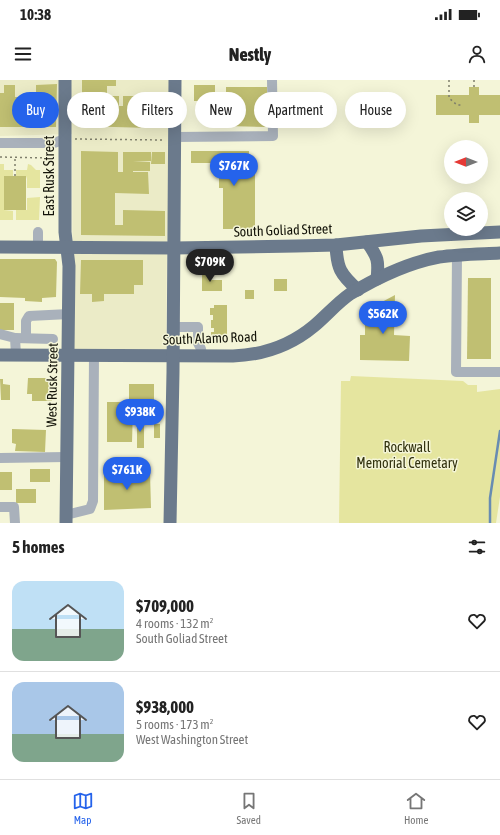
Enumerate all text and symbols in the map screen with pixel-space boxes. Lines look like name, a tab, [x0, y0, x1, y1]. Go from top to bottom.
text: 10:38	[20, 6, 51, 23]
icon: menu	[12, 43, 34, 65]
icon: person	[466, 43, 488, 65]
text: Nestly	[229, 44, 271, 65]
chip: Buy	[12, 92, 59, 128]
chip: Rent	[67, 92, 119, 128]
chip: Filters	[127, 92, 187, 128]
chip: New	[195, 92, 246, 128]
chip: Apartment	[254, 92, 337, 128]
chip: House	[345, 92, 406, 128]
street label: East Rusk Street	[41, 136, 57, 216]
north arrow	[444, 140, 488, 184]
map controls	[444, 140, 488, 236]
pin: $767K	[206, 153, 262, 187]
text: $767K	[219, 158, 249, 173]
button: layers	[444, 192, 488, 236]
street label: South Goliad Street	[233, 220, 333, 240]
pin: $709K	[182, 249, 238, 283]
text: $709K	[195, 254, 225, 269]
pin: $562K	[355, 301, 411, 335]
text: $562K	[368, 306, 398, 321]
street label: South Alamo Road	[163, 328, 257, 348]
street label: West Rusk Street	[43, 343, 61, 427]
pin: $938K	[112, 399, 168, 433]
text: $938K	[125, 404, 155, 419]
park label: Rockwall Memorial Cemetary	[356, 439, 458, 471]
pin: $761K	[99, 457, 155, 491]
text: $761K	[112, 462, 142, 477]
icon: filters	[466, 536, 488, 558]
text: 5 homes	[12, 537, 65, 557]
text: $709,000	[136, 596, 194, 616]
icon: home	[44, 597, 92, 645]
icon: heart	[466, 610, 488, 632]
text: 4 rooms · 132 m²	[136, 616, 213, 631]
text: South Goliad Street	[136, 631, 228, 646]
text: $938,000	[136, 697, 194, 717]
icon: home	[44, 698, 92, 746]
icon: heart	[466, 711, 488, 733]
text: 5 rooms · 173 m²	[136, 717, 213, 732]
text: West Washington Street	[136, 732, 248, 747]
tab: Map	[72, 790, 94, 826]
tab: Saved	[237, 790, 261, 826]
tab: Home	[404, 790, 428, 826]

